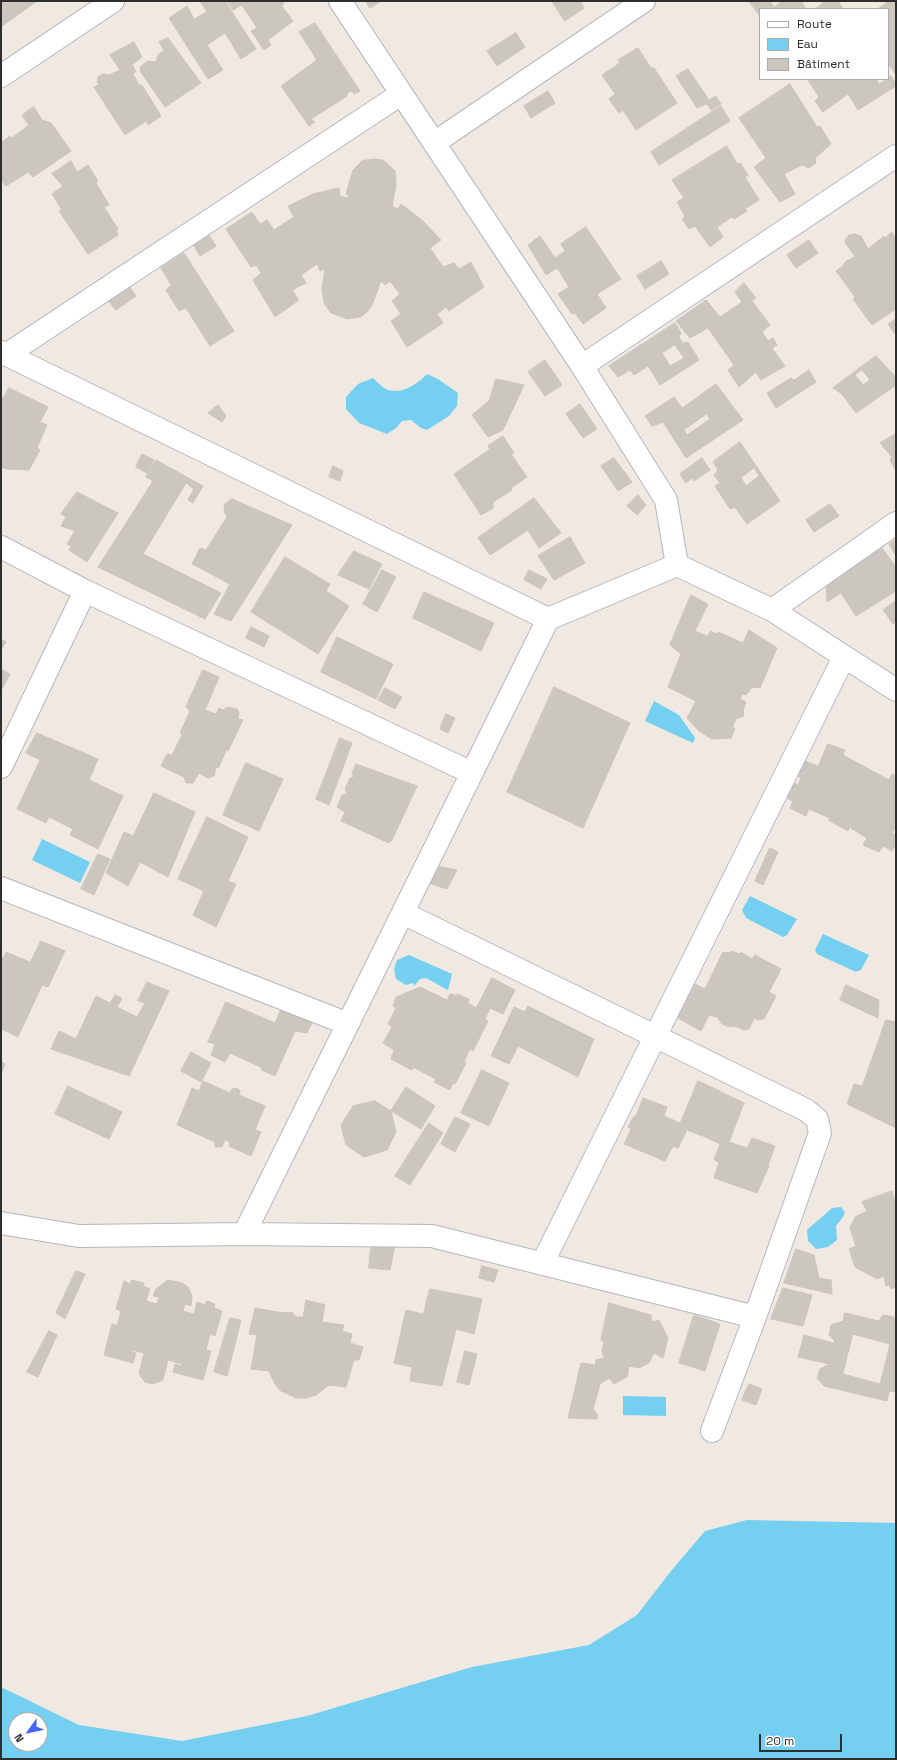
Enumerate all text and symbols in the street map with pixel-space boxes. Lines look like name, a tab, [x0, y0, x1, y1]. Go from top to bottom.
legend	[759, 8, 889, 80]
text: Route	[797, 16, 832, 32]
text: Eau	[797, 36, 818, 52]
text: Bâtiment	[797, 56, 850, 72]
north arrow	[8, 1712, 48, 1752]
scale bar	[761, 1726, 844, 1752]
text: N	[11, 1731, 27, 1745]
text: 20 m	[766, 1733, 794, 1749]

